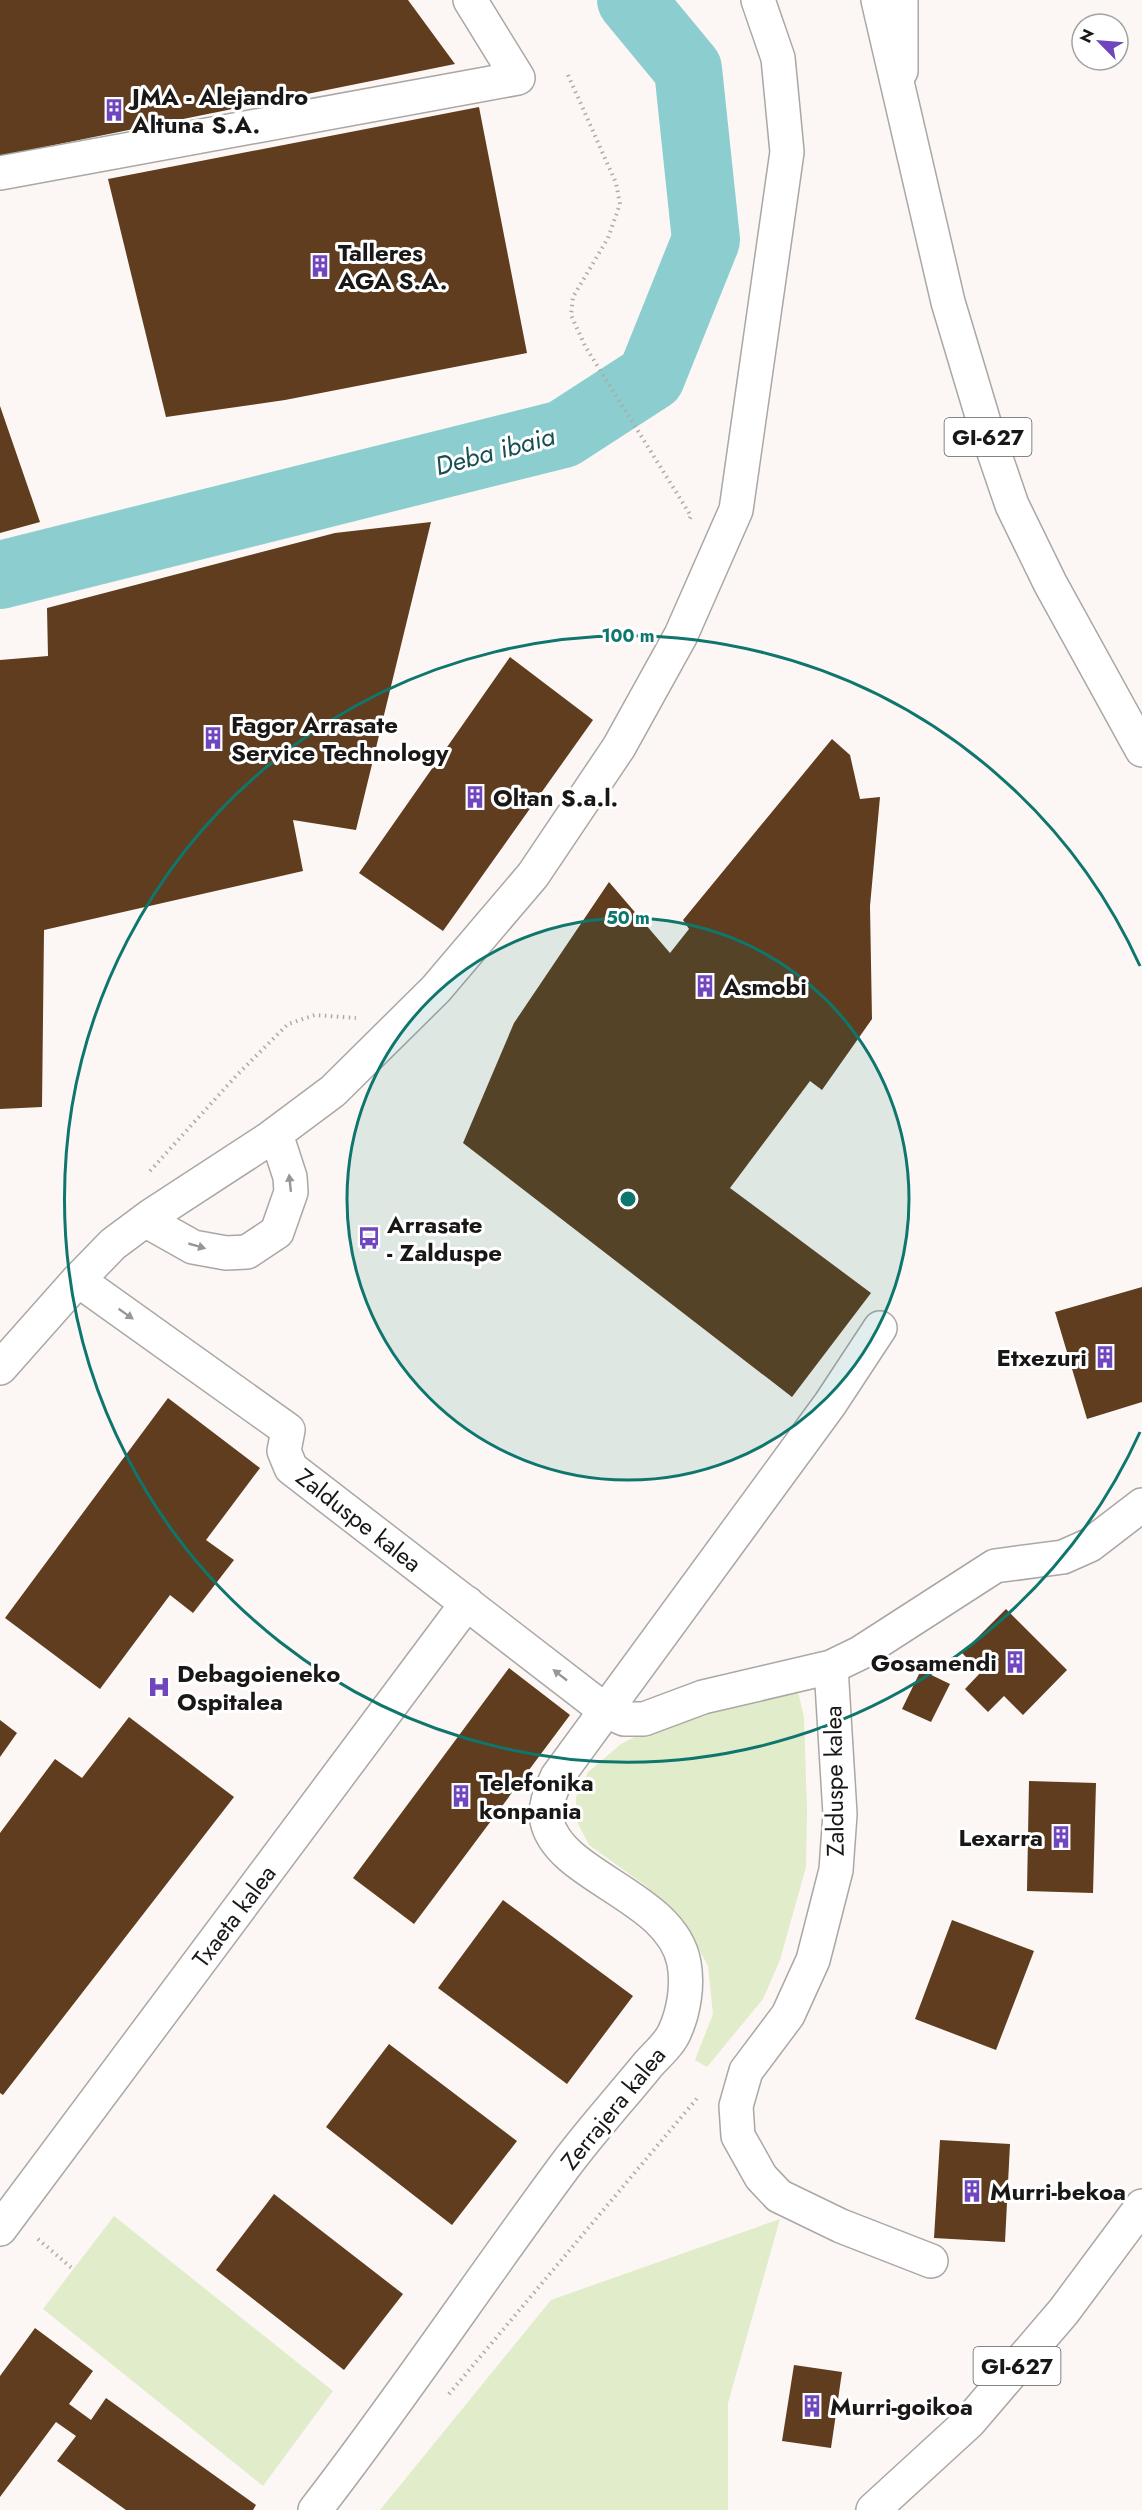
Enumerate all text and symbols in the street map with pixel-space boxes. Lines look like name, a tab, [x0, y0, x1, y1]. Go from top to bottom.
north arrow	[1070, 12, 1130, 72]
text: N	[1074, 25, 1100, 46]
place label: JMA - Alejandro Altuna S.A.	[128, 79, 308, 142]
building icon: JMA - Alejandro Altuna S.A.	[101, 97, 127, 123]
place label: Talleres AGA S.A.	[337, 235, 447, 298]
building icon: Talleres AGA S.A.	[307, 253, 333, 279]
water label: Deba ibaia	[431, 417, 560, 485]
road number: GI-627	[944, 418, 1032, 456]
text: 100 m	[601, 623, 655, 649]
place label: Fagor Arrasate Service Technology	[231, 707, 449, 770]
building icon: Fagor Arrasate Service Technology	[200, 725, 226, 751]
place label: Oltan S.a.l.	[493, 780, 618, 815]
building icon: Oltan S.a.l.	[462, 784, 488, 810]
text: 50 m	[606, 905, 650, 931]
place label: Asmobi	[722, 969, 807, 1004]
building icon: Asmobi	[692, 973, 718, 999]
one-way arrow	[285, 1174, 295, 1193]
centre of rings	[618, 1189, 638, 1209]
place label: Arrasate - Zalduspe	[386, 1207, 502, 1270]
bus stop icon: Arrasate - Zalduspe	[356, 1225, 382, 1251]
one-way arrow	[188, 1242, 206, 1251]
one-way arrow	[117, 1308, 133, 1320]
place label: Etxezuri	[997, 1340, 1087, 1375]
building icon: Etxezuri	[1092, 1344, 1118, 1370]
street label: Zalduspe kalea	[289, 1460, 429, 1580]
place label: Gosamendi	[871, 1645, 997, 1680]
building icon: Gosamendi	[1002, 1649, 1028, 1675]
place label: Debagoieneko Ospitalea	[177, 1656, 340, 1719]
one-way arrow	[552, 1668, 568, 1681]
hospital icon: Debagoieneko Ospitalea	[146, 1674, 172, 1700]
street label: Zalduspe kalea	[815, 1705, 853, 1857]
place label: Telefonika konpania	[479, 1765, 594, 1828]
building icon: Telefonika konpania	[448, 1783, 474, 1809]
place label: Lexarra	[959, 1820, 1043, 1855]
building icon: Lexarra	[1048, 1824, 1074, 1850]
street label: Txaeta kalea	[184, 1857, 284, 1975]
street label: Zerrajera kalea	[552, 2039, 674, 2177]
place label: Murri-bekoa	[990, 2174, 1126, 2209]
building icon: Murri-bekoa	[959, 2178, 985, 2204]
road number: GI-627	[974, 2347, 1060, 2385]
place label: Murri-goikoa	[830, 2389, 973, 2424]
building icon: Murri-goikoa	[799, 2393, 825, 2419]

